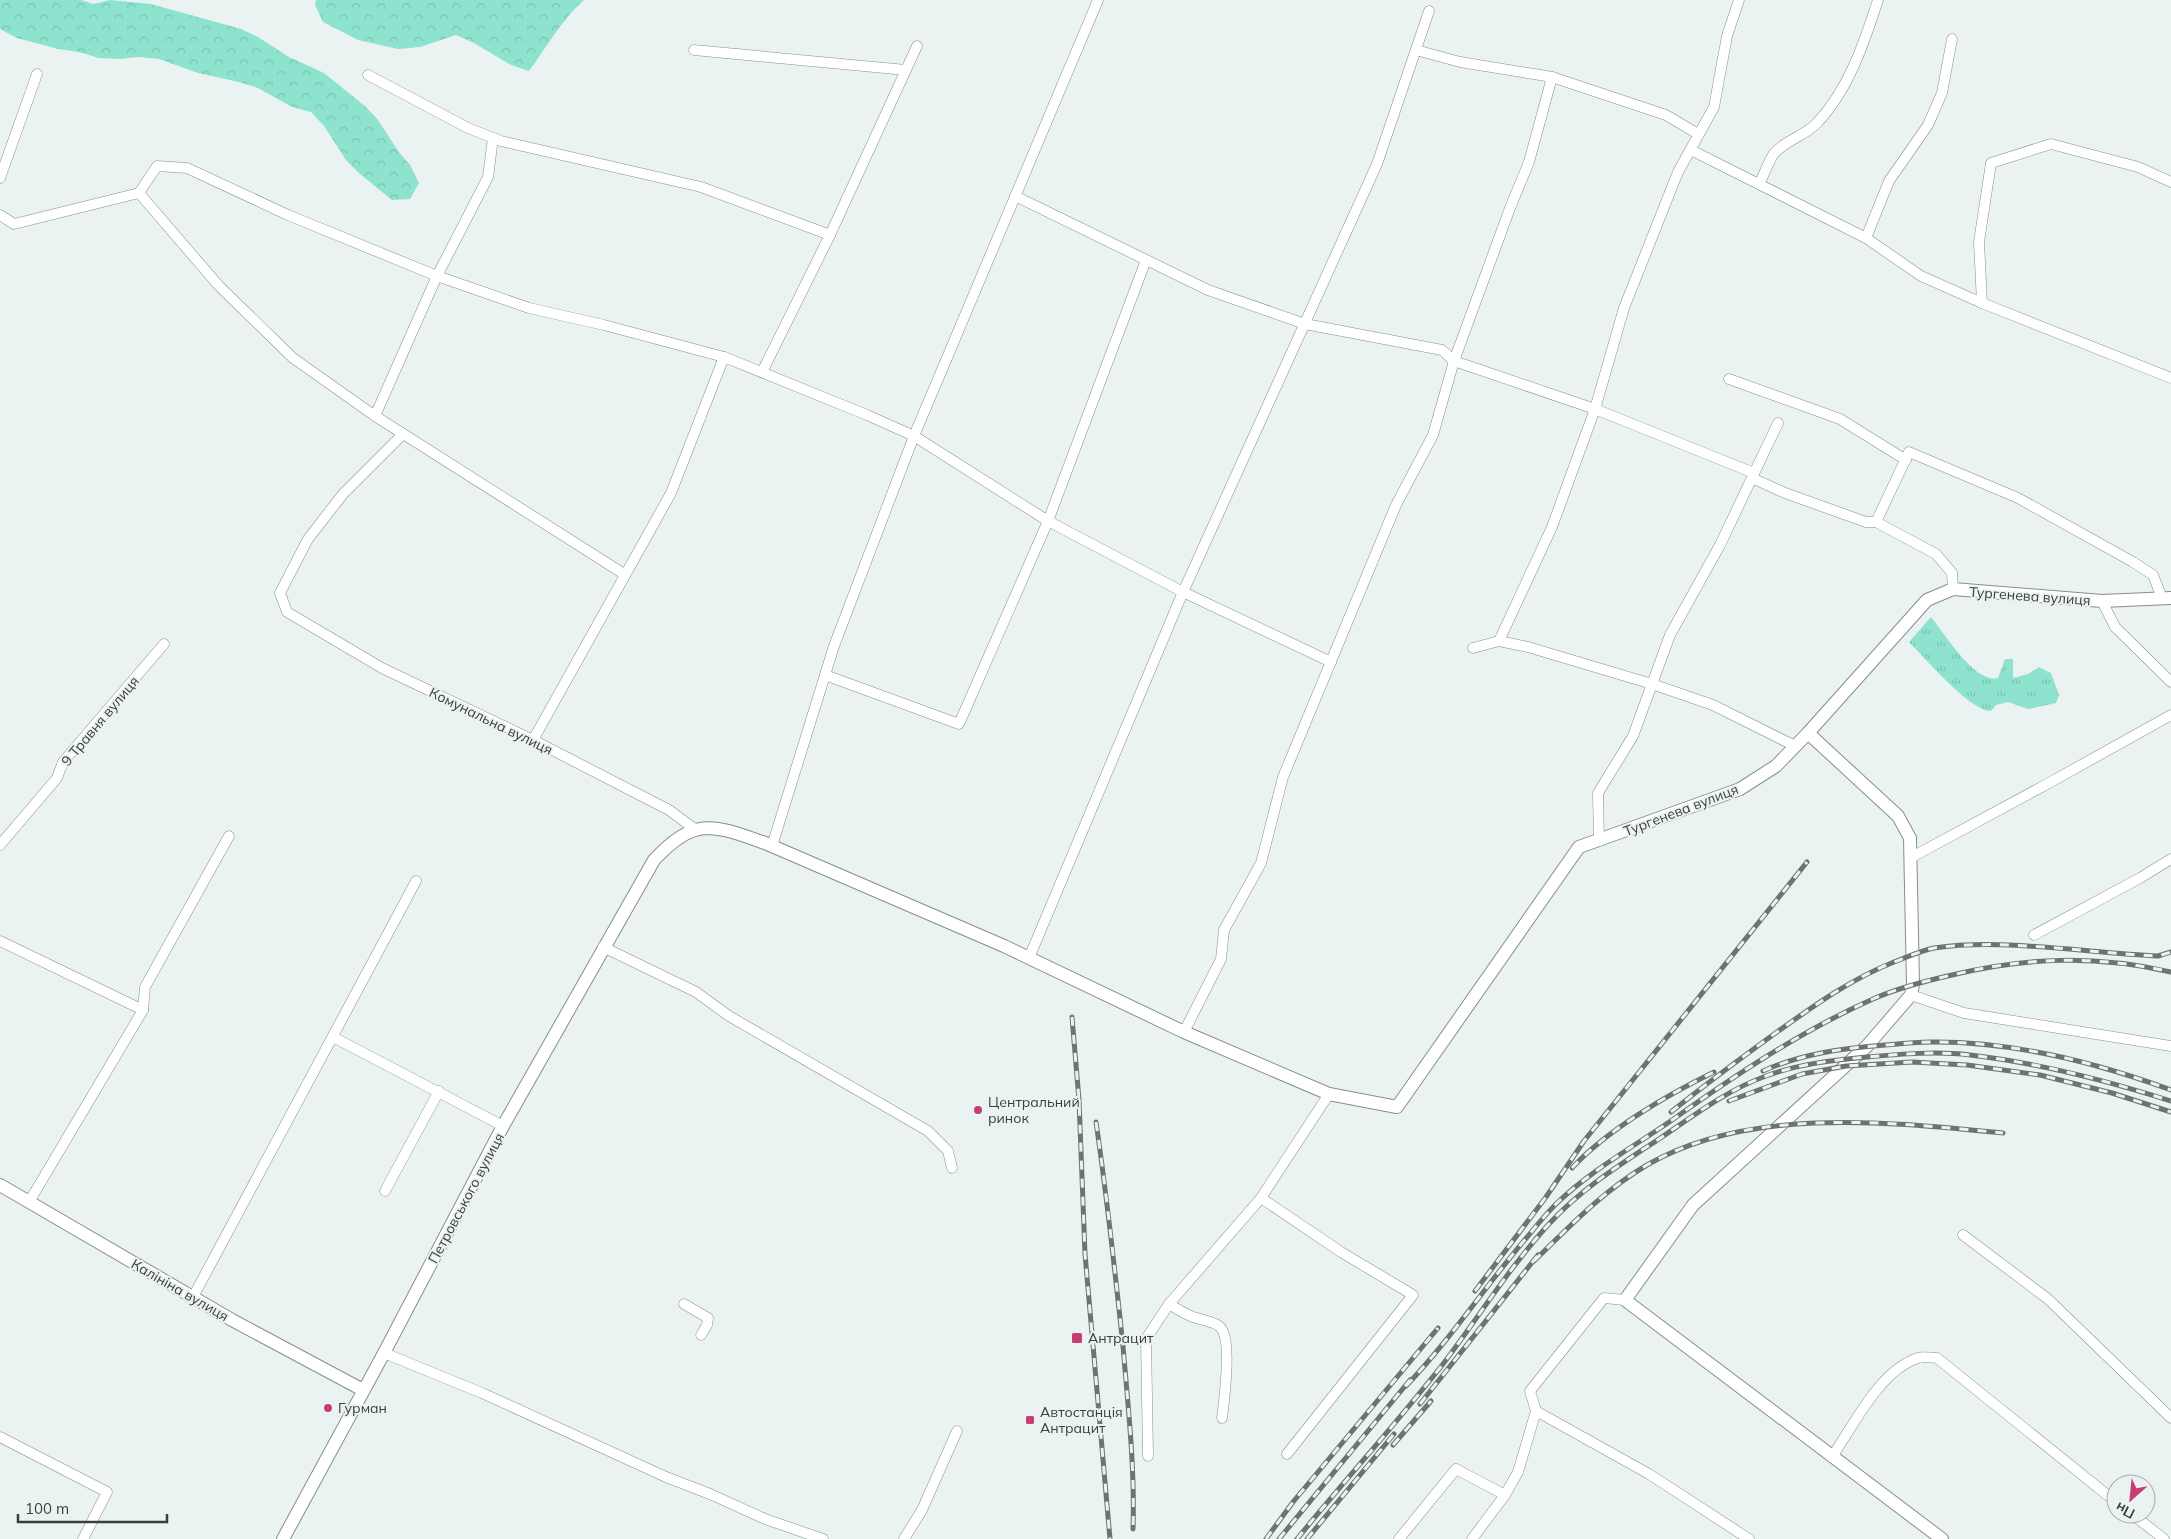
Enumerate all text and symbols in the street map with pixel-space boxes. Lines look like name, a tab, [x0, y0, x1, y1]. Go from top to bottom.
street label: Тургенева вулиця	[1969, 583, 2091, 609]
street label: 9 Травня вулиця	[57, 672, 143, 770]
street label: Комунальна вулиця	[426, 683, 556, 759]
street label: Тургенева вулиця	[1621, 780, 1741, 840]
place label: Центральний ринок	[988, 1093, 1080, 1127]
marker: Центральний ринок	[972, 1104, 984, 1116]
street label: Петровського вулиця	[424, 1130, 508, 1266]
street label: Калініна вулиця	[128, 1255, 232, 1325]
place label: Антрацит	[1088, 1329, 1154, 1347]
marker: Антрацит	[1070, 1331, 1084, 1345]
place label: Гурман	[338, 1399, 387, 1417]
marker: Гурман	[322, 1402, 334, 1414]
place label: Автостанція Антрацит	[1040, 1403, 1123, 1437]
marker: Автостанція Антрацит	[1024, 1414, 1036, 1426]
north arrow	[2106, 1474, 2156, 1524]
scale bar	[18, 1492, 166, 1524]
text: Пн	[2112, 1498, 2138, 1523]
text: 100 m	[25, 1499, 69, 1518]

